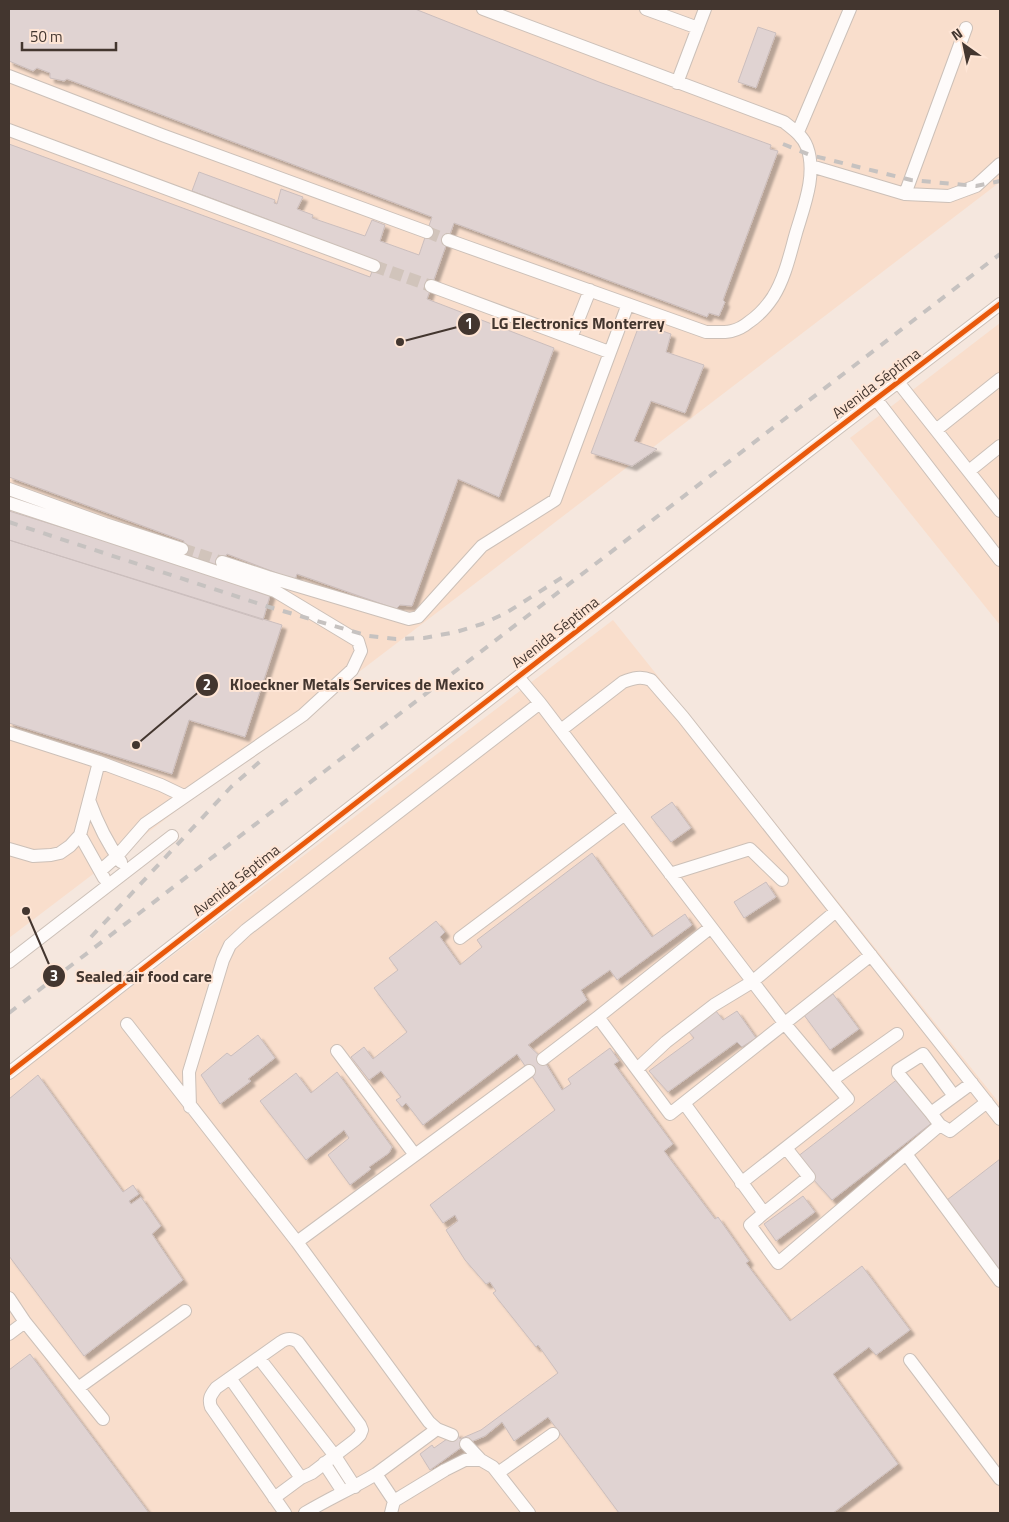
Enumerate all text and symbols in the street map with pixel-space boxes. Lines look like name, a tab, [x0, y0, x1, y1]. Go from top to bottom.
scale bar	[22, 20, 116, 52]
north arrow	[939, 20, 989, 70]
text: N	[947, 22, 966, 45]
text: 50 m	[30, 25, 63, 48]
callout: LG Electronics Monterrey	[457, 308, 675, 339]
text: LG Electronics Monterrey	[491, 311, 665, 335]
text: 1	[465, 312, 473, 335]
street label: Avenida Séptima	[827, 342, 925, 424]
street label: Avenida Séptima	[506, 590, 604, 674]
callout: Kloeckner Metals Services de Mexico	[195, 669, 494, 700]
text: Kloeckner Metals Services de Mexico	[230, 672, 484, 696]
text: 2	[203, 673, 211, 696]
street label: Avenida Séptima	[187, 838, 285, 922]
callout: Sealed air food care	[41, 961, 222, 992]
text: 3	[50, 964, 58, 987]
text: Sealed air food care	[76, 964, 212, 988]

